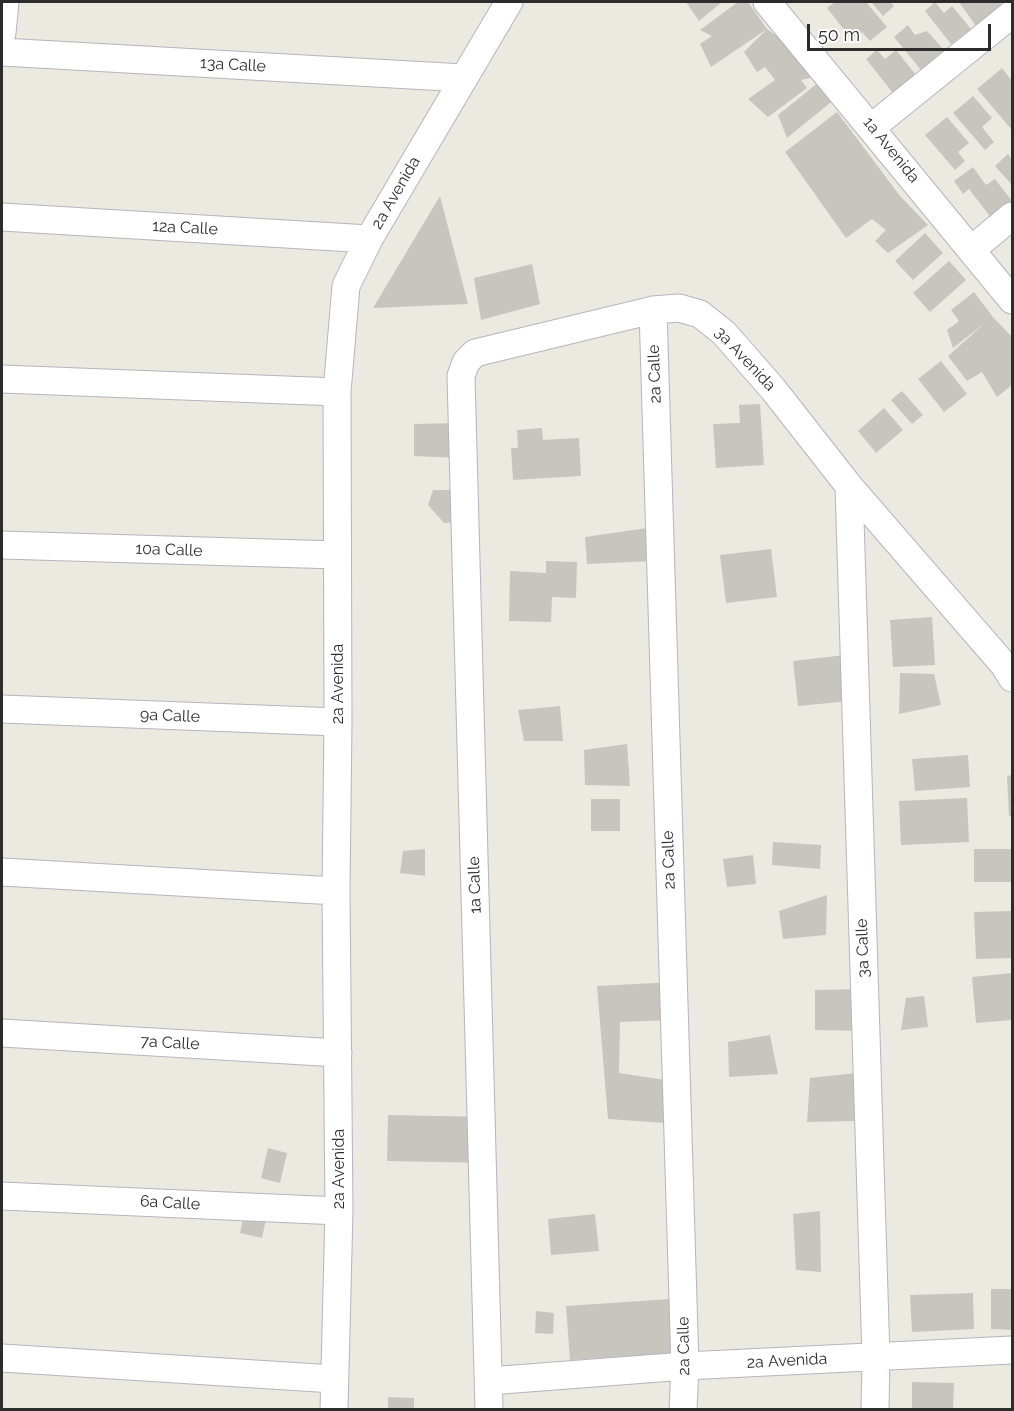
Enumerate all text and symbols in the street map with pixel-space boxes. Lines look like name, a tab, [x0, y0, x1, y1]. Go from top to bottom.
scale bar	[810, 12, 994, 50]
text: 50 m	[818, 24, 860, 45]
street label: 13a Calle	[200, 54, 266, 76]
street label: 1a Avenida	[859, 113, 923, 187]
street label: 2a Avenida	[368, 153, 424, 233]
street label: 12a Calle	[152, 217, 218, 239]
street label: 3a Avenida	[710, 323, 780, 395]
street label: 2a Calle	[644, 344, 666, 404]
street label: 10a Calle	[135, 539, 203, 561]
street label: 2a Avenida	[328, 644, 348, 724]
street label: 9a Calle	[140, 705, 200, 727]
street label: 2a Calle	[658, 830, 680, 890]
street label: 1a Calle	[464, 856, 486, 914]
street label: 3a Calle	[852, 918, 874, 978]
street label: 7a Calle	[140, 1032, 200, 1054]
street label: 2a Avenida	[329, 1129, 349, 1209]
street label: 6a Calle	[139, 1192, 201, 1214]
street label: 2a Calle	[674, 1316, 694, 1376]
street label: 2a Avenida	[746, 1349, 828, 1373]

